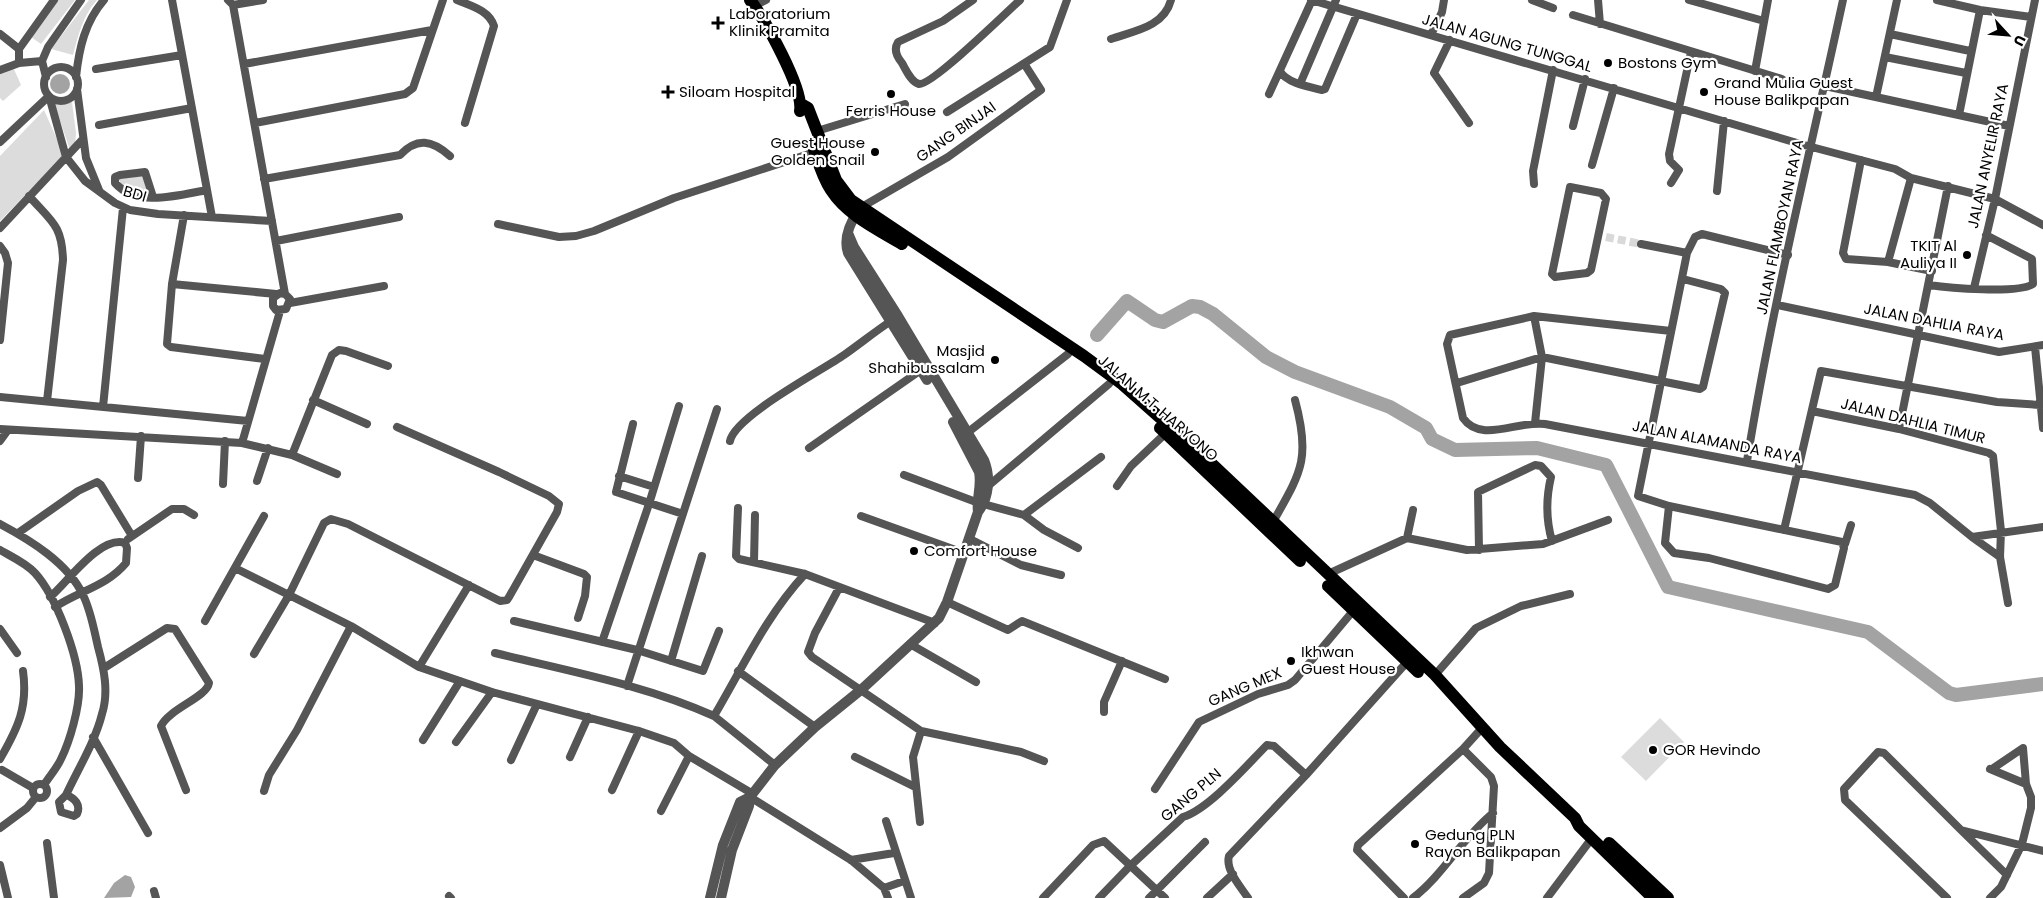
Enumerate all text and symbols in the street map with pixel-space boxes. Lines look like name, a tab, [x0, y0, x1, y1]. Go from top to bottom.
place label: Laboratorium Klinik Pramita	[729, 3, 831, 41]
street label: JALAN AGUNG TUNGGAL	[1420, 8, 1595, 77]
north arrow	[1983, 10, 2033, 60]
marker: Laboratorium Klinik Pramita	[711, 16, 725, 30]
text: U	[2008, 32, 2031, 50]
place label: Bostons Gym	[1618, 52, 1717, 73]
marker: Bostons Gym	[1602, 57, 1614, 69]
place label: Grand Mulia Guest House Balikpapan	[1714, 72, 1853, 110]
place label: Siloam Hospital	[679, 81, 795, 102]
street label: JALAN ANYELIR RAYA	[1962, 81, 2013, 230]
marker: Siloam Hospital	[661, 85, 675, 99]
marker: Grand Mulia Guest House Balikpapan	[1698, 86, 1710, 98]
marker: Ferris House	[885, 88, 897, 100]
street label: GANG BINJAI	[912, 96, 1000, 167]
place label: Ferris House	[846, 100, 936, 121]
place label: Guest House Golden Snail	[770, 132, 865, 170]
street label: JALAN FLAMBOYAN RAYA	[1751, 137, 1808, 317]
marker: Guest House Golden Snail	[869, 146, 881, 158]
street label: BDI	[121, 180, 149, 207]
place label: TKIT Al Auliya II	[1900, 235, 1957, 273]
marker: TKIT Al Auliya II	[1961, 249, 1973, 261]
street label: JALAN DAHLIA RAYA	[1862, 298, 2006, 345]
place label: Masjid Shahibussalam	[868, 340, 985, 378]
street label: JALAN M.T. HARYONO	[1094, 349, 1223, 466]
marker: Masjid Shahibussalam	[989, 354, 1001, 366]
street label: JALAN DAHLIA TIMUR	[1839, 392, 1988, 449]
street label: JALAN ALAMANDA RAYA	[1631, 415, 1804, 468]
place label: Comfort House	[924, 540, 1037, 561]
marker: Comfort House	[908, 545, 920, 557]
place label: Ikhwan Guest House	[1301, 641, 1396, 679]
marker: Ikhwan Guest House	[1285, 655, 1297, 667]
street label: GANG MEX	[1205, 662, 1285, 711]
place label: GOR Hevindo	[1663, 739, 1761, 760]
marker: GOR Hevindo	[1647, 744, 1659, 756]
street label: GANG PLN	[1156, 763, 1226, 826]
place label: Gedung PLN Rayon Balikpapan	[1425, 824, 1561, 862]
marker: Gedung PLN Rayon Balikpapan	[1409, 838, 1421, 850]

